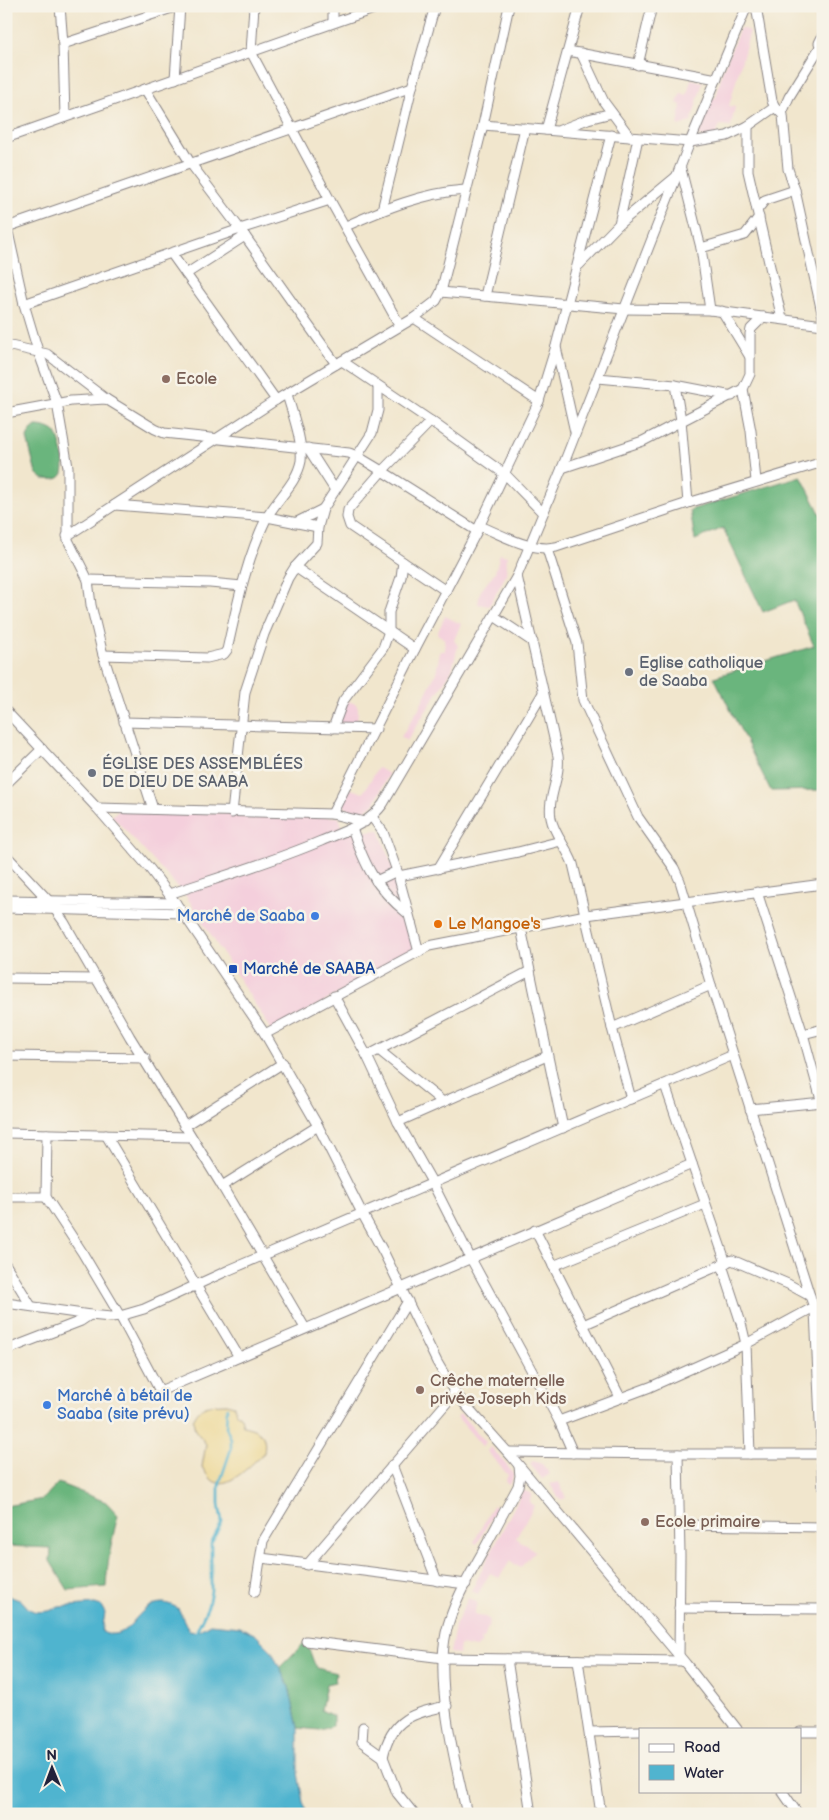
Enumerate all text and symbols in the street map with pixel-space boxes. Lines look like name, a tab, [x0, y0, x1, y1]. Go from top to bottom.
place label: Ecole	[176, 370, 218, 389]
marker: Ecole	[160, 373, 172, 385]
place label: Eglise catholique de Saaba	[639, 654, 764, 691]
marker: Eglise catholique de Saaba	[623, 666, 635, 678]
place label: ÉGLISE DES ASSEMBLÉES DE DIEU DE SAABA	[102, 753, 303, 792]
marker: ÉGLISE DES ASSEMBLÉES DE DIEU DE SAABA	[86, 767, 98, 779]
place label: Marché de Saaba	[177, 907, 305, 926]
marker: Marché de Saaba	[309, 910, 321, 922]
place label: Le Mangoe's	[448, 915, 541, 934]
marker: Le Mangoe's	[432, 918, 444, 930]
place label: Marché de SAABA	[243, 960, 375, 979]
marker: Marché de SAABA	[227, 963, 239, 975]
place label: Crêche maternelle privée Joseph Kids	[430, 1372, 567, 1409]
marker: Crêche maternelle privée Joseph Kids	[414, 1384, 426, 1396]
place label: Marché à bétail de Saaba (site prévu)	[57, 1387, 193, 1424]
marker: Marché à bétail de Saaba (site prévu)	[41, 1399, 53, 1411]
place label: Ecole primaire	[655, 1513, 761, 1532]
marker: Ecole primaire	[639, 1516, 651, 1528]
legend	[639, 1728, 802, 1792]
text: Road	[684, 1738, 720, 1757]
north arrow	[28, 1742, 78, 1792]
text: N	[46, 1747, 57, 1764]
text: Water	[684, 1764, 724, 1783]

